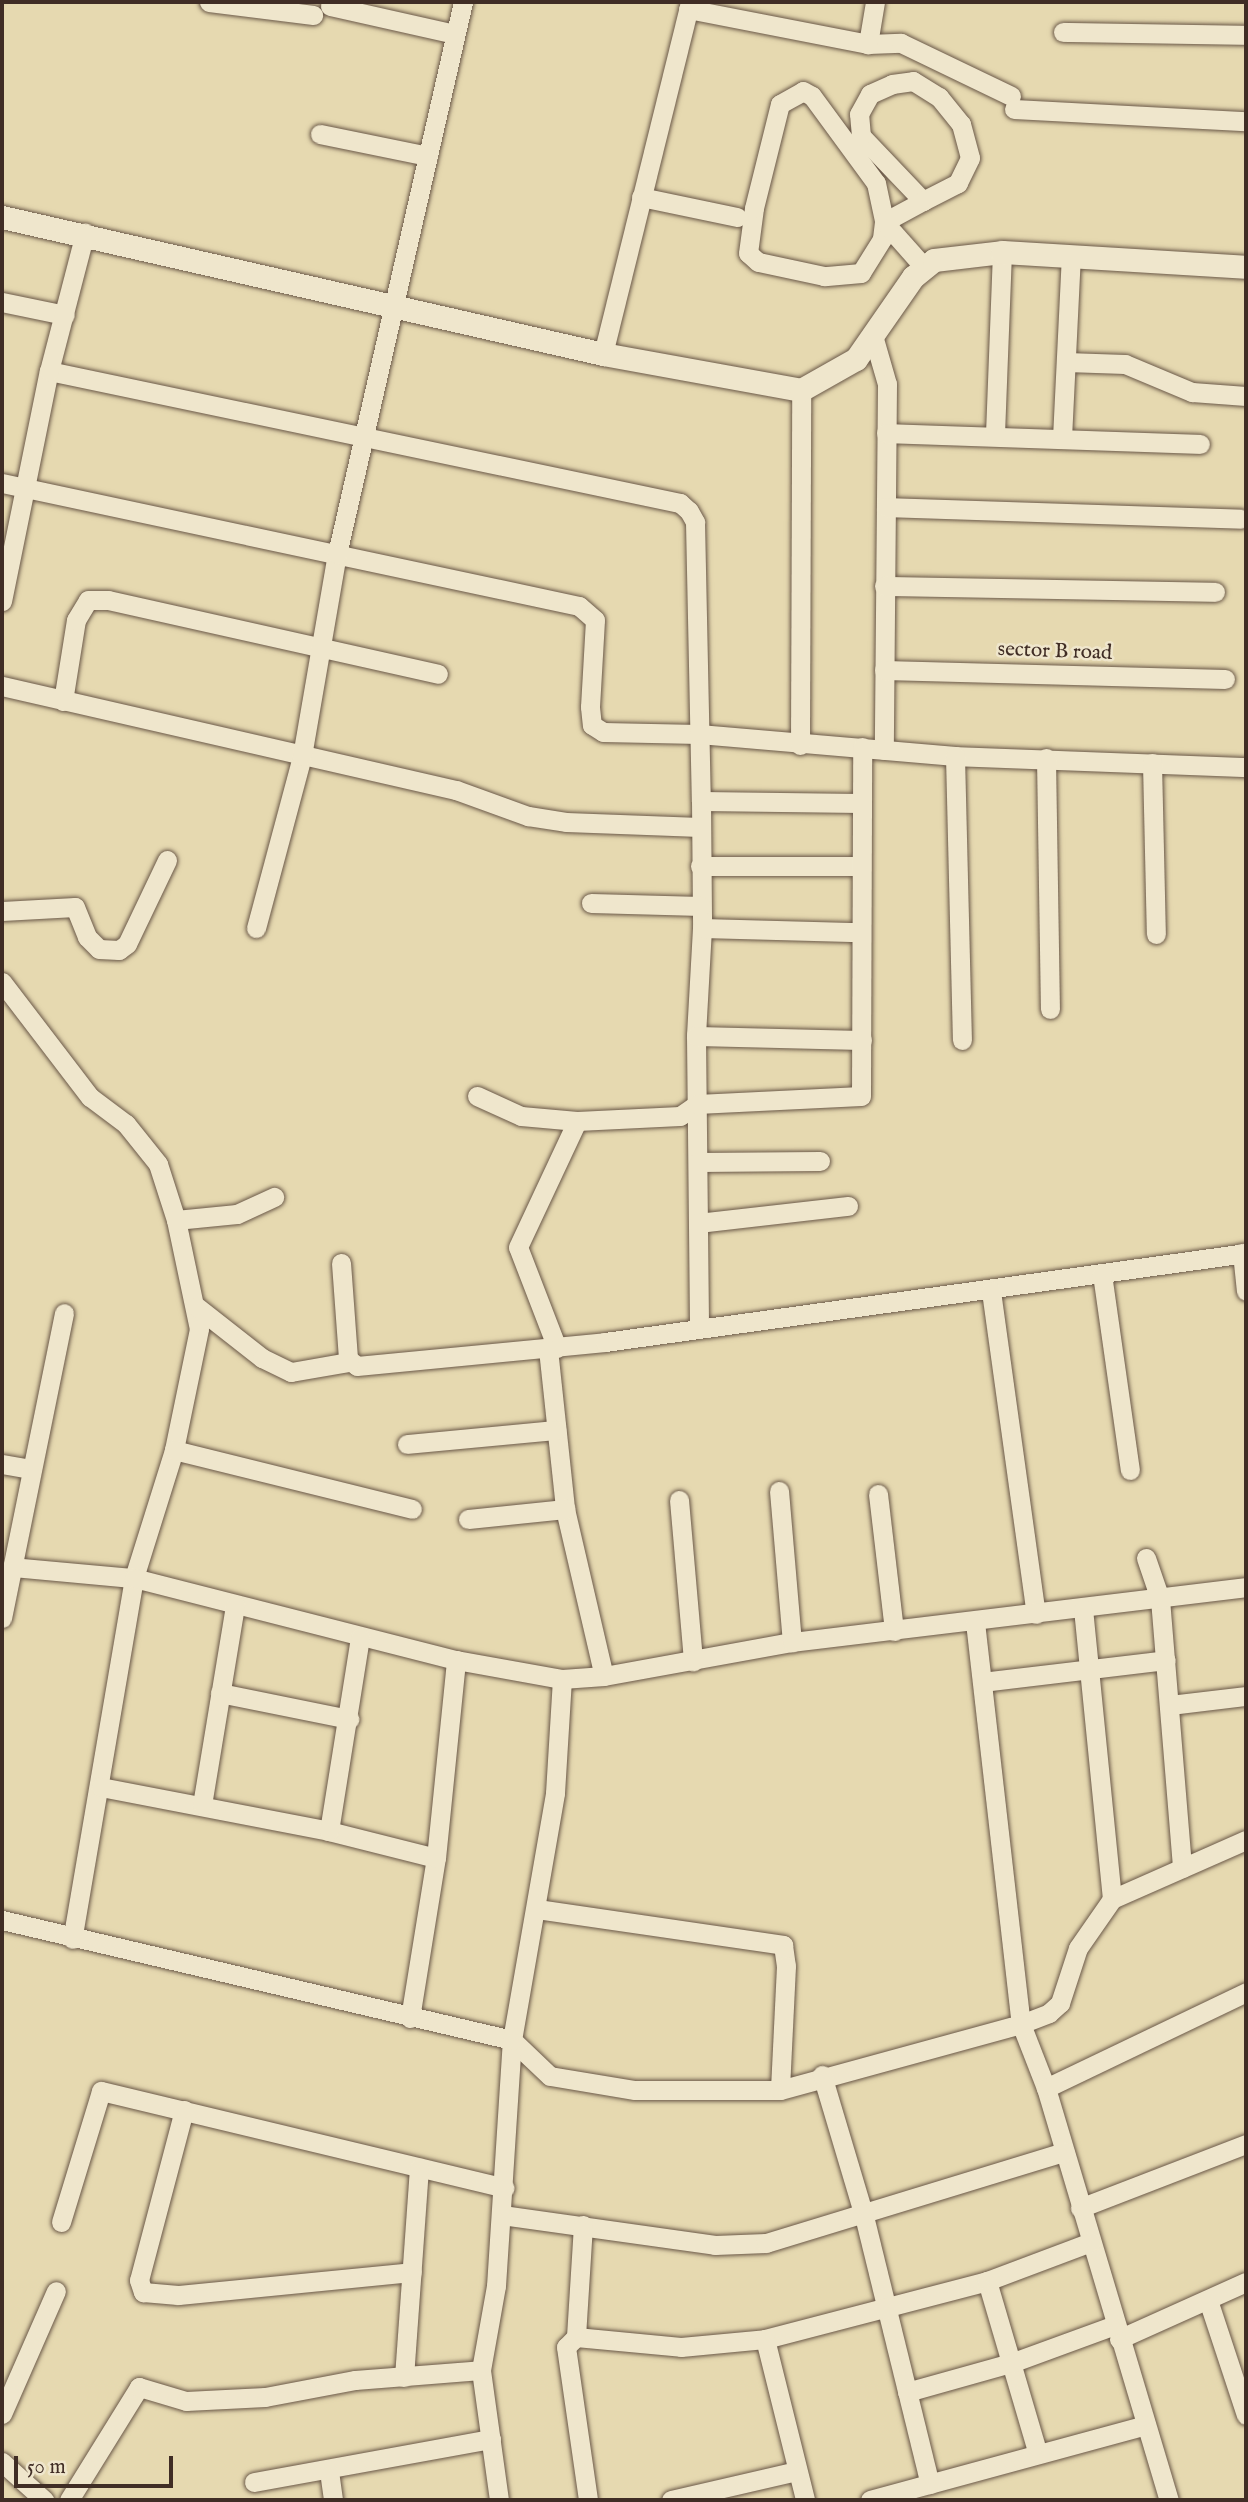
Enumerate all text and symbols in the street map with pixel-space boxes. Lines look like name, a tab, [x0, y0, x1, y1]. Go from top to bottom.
street label: sector B road	[997, 637, 1113, 667]
scale bar	[18, 2442, 177, 2486]
text: 50 m	[27, 2454, 66, 2481]

